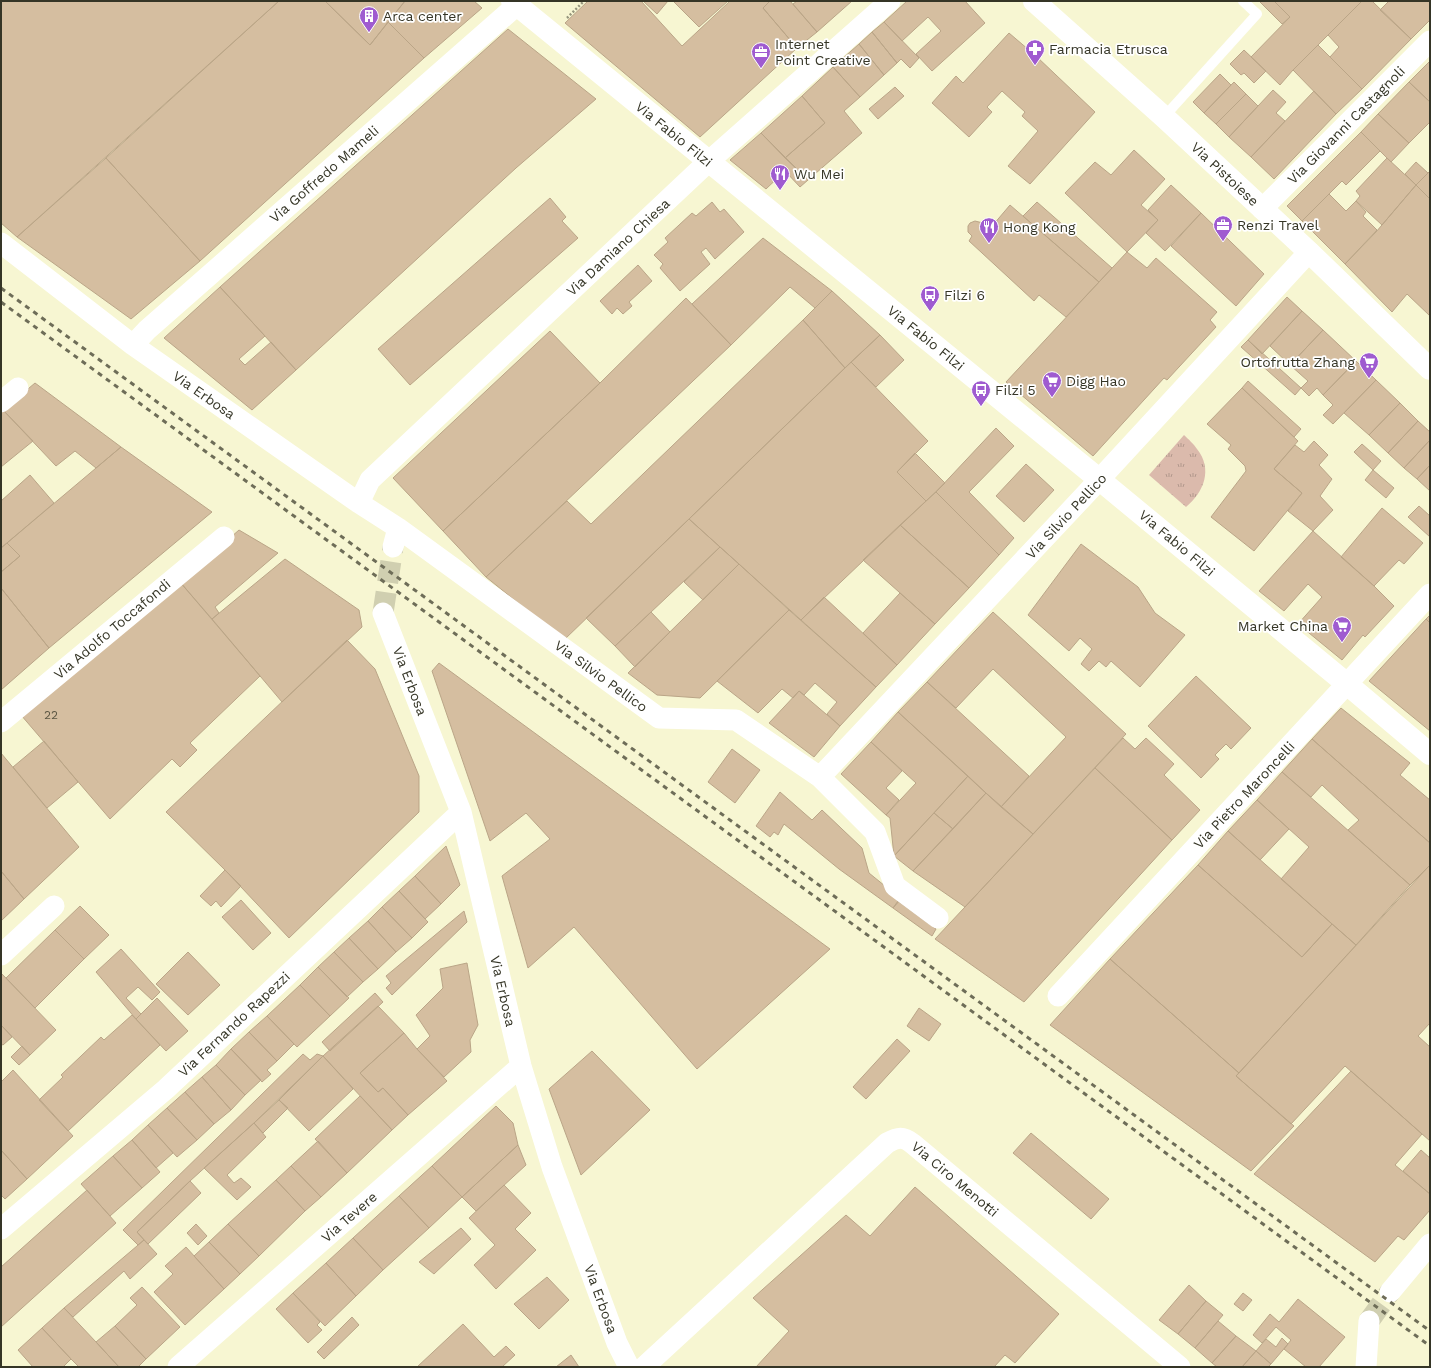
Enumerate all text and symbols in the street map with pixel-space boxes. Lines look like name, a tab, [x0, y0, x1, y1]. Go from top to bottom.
building icon: Arca center	[358, 5, 380, 33]
place label: Arca center	[383, 8, 462, 24]
place label: Internet Point Creative	[775, 36, 871, 68]
pharmacy icon: Farmacia Etrusca	[1024, 38, 1046, 66]
office icon: Internet Point Creative	[750, 41, 772, 69]
place label: Farmacia Etrusca	[1049, 41, 1168, 57]
street label: Via Giovanni Castagnoli	[1284, 63, 1408, 187]
street label: Via Fabio Filzi	[632, 98, 716, 170]
street label: Via Goffredo Mameli	[266, 122, 382, 226]
street label: Via Pistoiese	[1188, 139, 1262, 209]
restaurant icon: Wu Mei	[769, 163, 791, 191]
place label: Wu Mei	[794, 166, 844, 182]
street label: Via Damiano Chiesa	[563, 195, 673, 299]
office icon: Renzi Travel	[1212, 214, 1234, 242]
restaurant icon: Hong Kong	[978, 216, 1000, 244]
place label: Renzi Travel	[1237, 217, 1319, 233]
place label: Hong Kong	[1003, 219, 1076, 235]
bus stop icon: Filzi 6	[919, 284, 941, 312]
place label: Filzi 6	[944, 287, 985, 303]
street label: Via Fabio Filzi	[884, 302, 968, 374]
supermarket icon: Ortofrutta Zhang	[1358, 351, 1380, 379]
place label: Ortofrutta Zhang	[1241, 354, 1356, 370]
street label: Via Erbosa	[170, 368, 238, 422]
supermarket icon: Digg Hao	[1041, 370, 1063, 398]
place label: Digg Hao	[1066, 373, 1126, 389]
bus stop icon: Filzi 5	[970, 379, 992, 407]
place label: Filzi 5	[995, 382, 1036, 398]
street label: Via Silvio Pellico	[1022, 470, 1110, 562]
street label: Via Fabio Filzi	[1136, 507, 1218, 579]
street label: Via Adolfo Toccafondi	[51, 576, 173, 682]
supermarket icon: Market China	[1331, 615, 1353, 643]
place label: Market China	[1238, 618, 1328, 634]
street label: Via Silvio Pellico	[551, 637, 651, 715]
street label: Via Erbosa	[390, 644, 430, 718]
house number: 22	[44, 708, 58, 722]
street label: Via Pietro Maroncelli	[1190, 738, 1298, 852]
street label: Via Erbosa	[487, 954, 519, 1028]
street label: Via Fernando Rapezzi	[175, 968, 293, 1080]
street label: Via Ciro Menotti	[908, 1138, 1002, 1220]
street label: Via Tevere	[318, 1188, 380, 1246]
street label: Via Erbosa	[581, 1262, 621, 1336]

